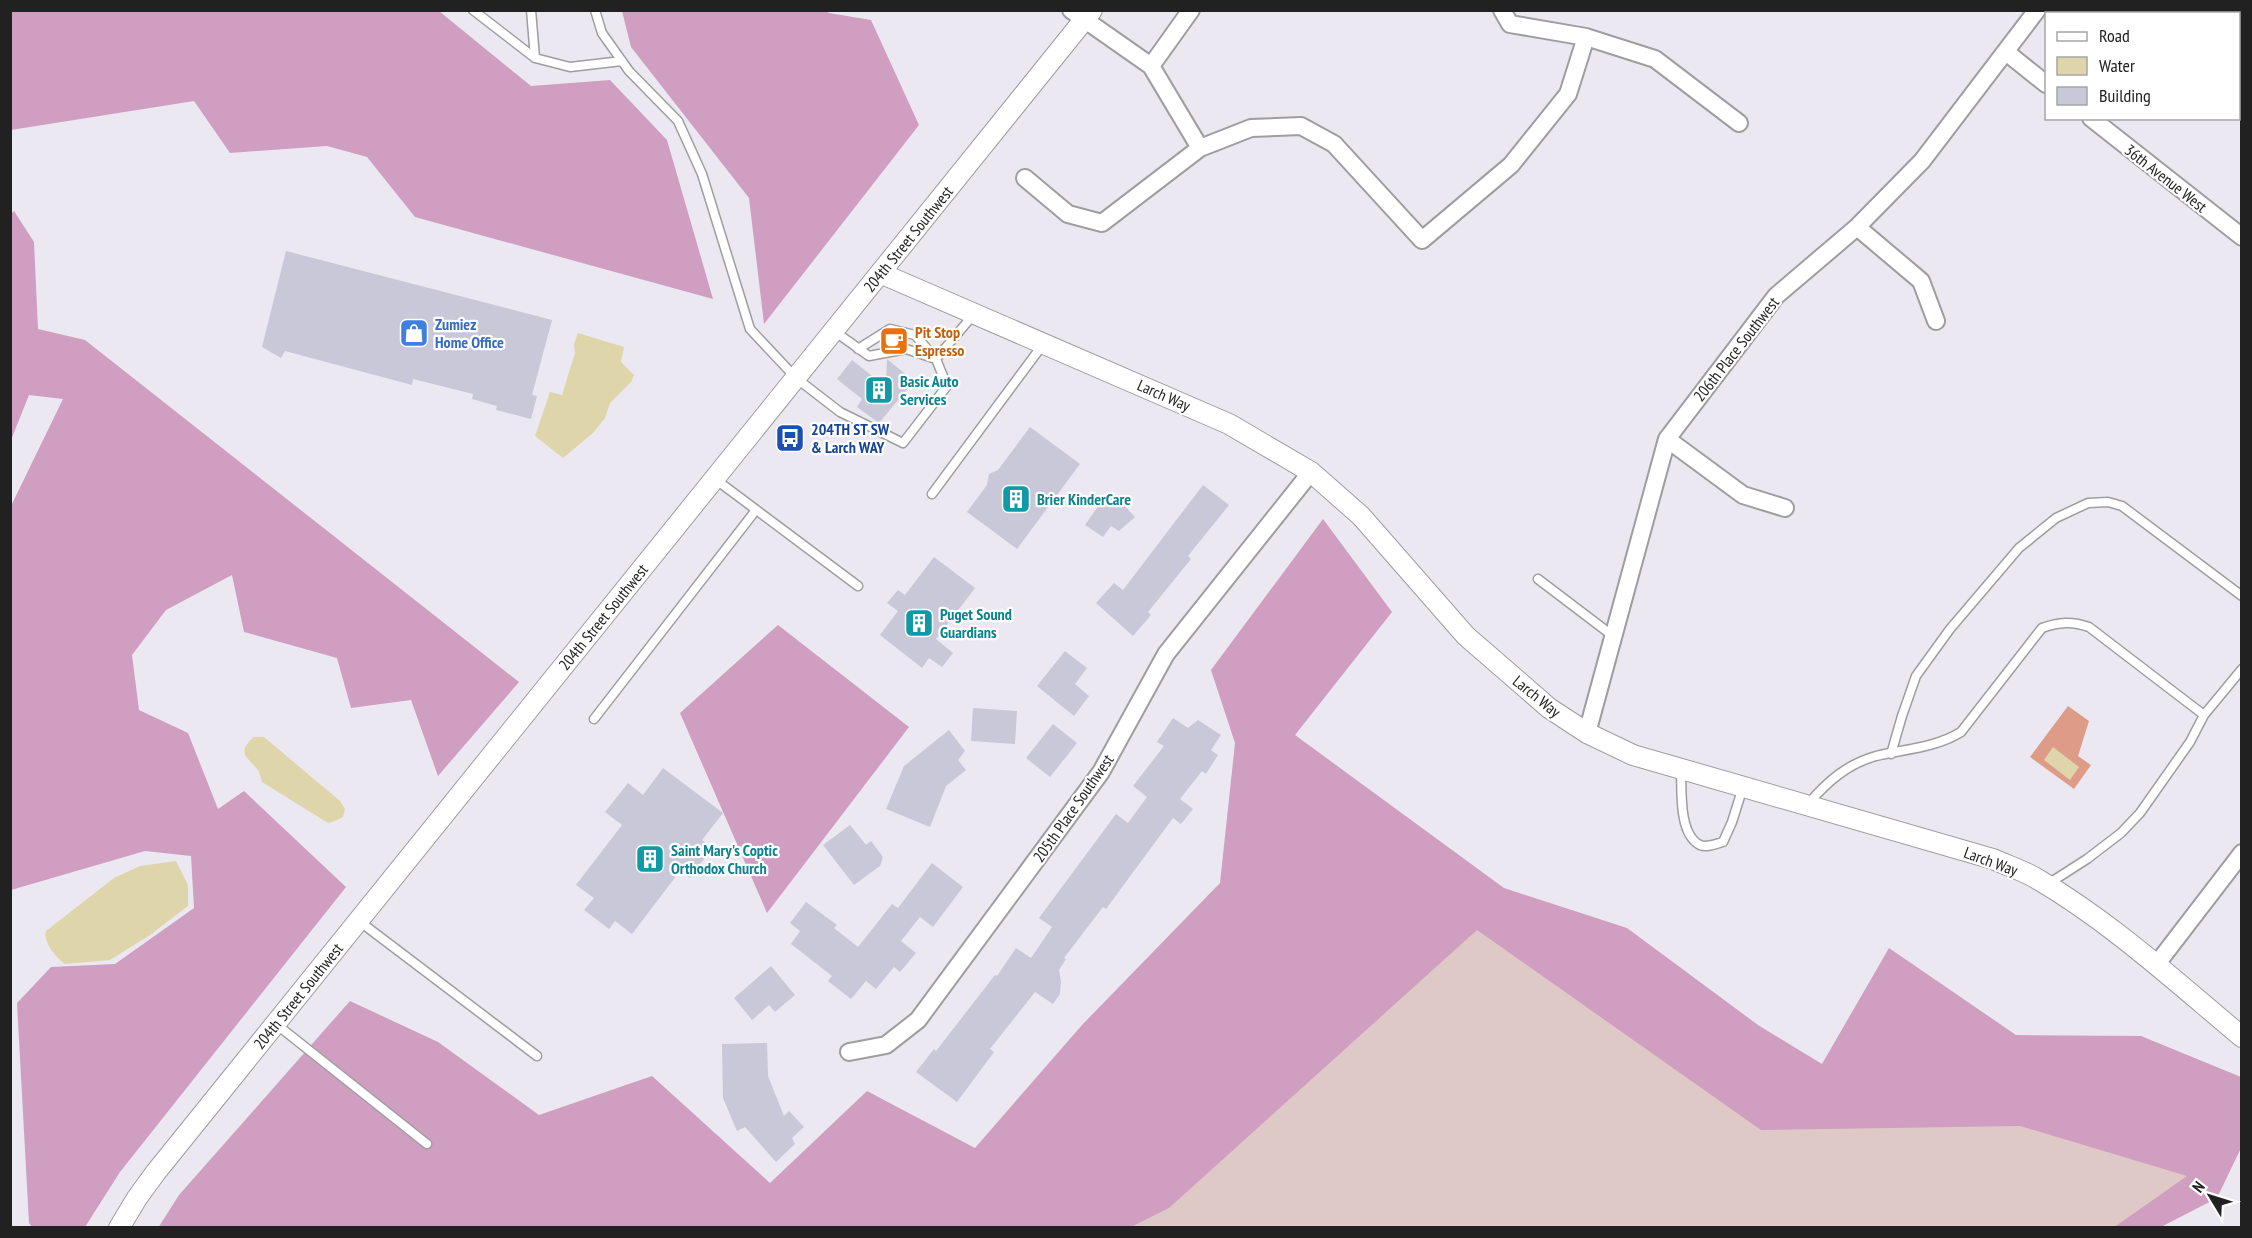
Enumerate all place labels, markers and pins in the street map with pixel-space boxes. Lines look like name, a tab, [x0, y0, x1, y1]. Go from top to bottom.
place label: Zumiez Home Office	[435, 314, 504, 352]
shop icon: Zumiez Home Office	[398, 317, 430, 349]
place label: Pit Stop Espresso	[915, 322, 965, 360]
cafe icon: Pit Stop Espresso	[878, 325, 910, 357]
place label: Basic Auto Services	[900, 371, 959, 409]
building icon: Basic Auto Services	[863, 374, 895, 406]
place label: 204TH ST SW & Larch WAY	[811, 419, 890, 457]
bus stop icon: 204TH ST SW & Larch WAY	[774, 422, 806, 454]
building icon: Brier KinderCare	[1000, 483, 1032, 515]
place label: Brier KinderCare	[1037, 489, 1131, 509]
place label: Puget Sound Guardians	[940, 604, 1012, 642]
building icon: Puget Sound Guardians	[903, 607, 935, 639]
place label: Saint Mary's Coptic Orthodox Church	[671, 840, 778, 878]
building icon: Saint Mary's Coptic Orthodox Church	[634, 843, 666, 875]

